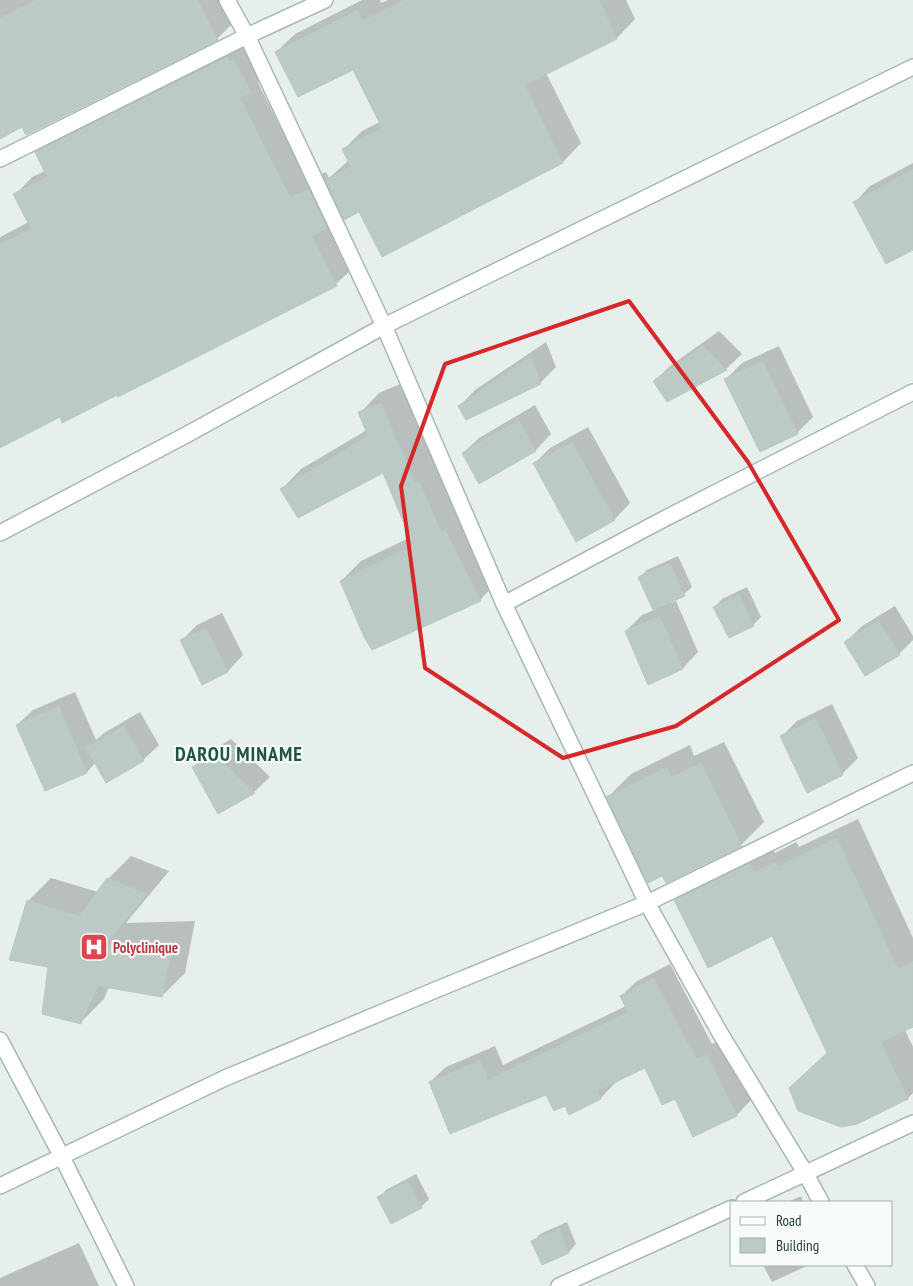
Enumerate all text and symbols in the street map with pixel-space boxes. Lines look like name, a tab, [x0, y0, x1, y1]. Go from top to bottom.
district label: DAROU MINAME	[175, 741, 303, 767]
hospital icon: Polyclinique	[79, 932, 109, 962]
place label: Polyclinique	[113, 938, 178, 957]
legend	[730, 1201, 893, 1266]
text: Road	[776, 1211, 802, 1230]
text: Building	[776, 1236, 819, 1255]

